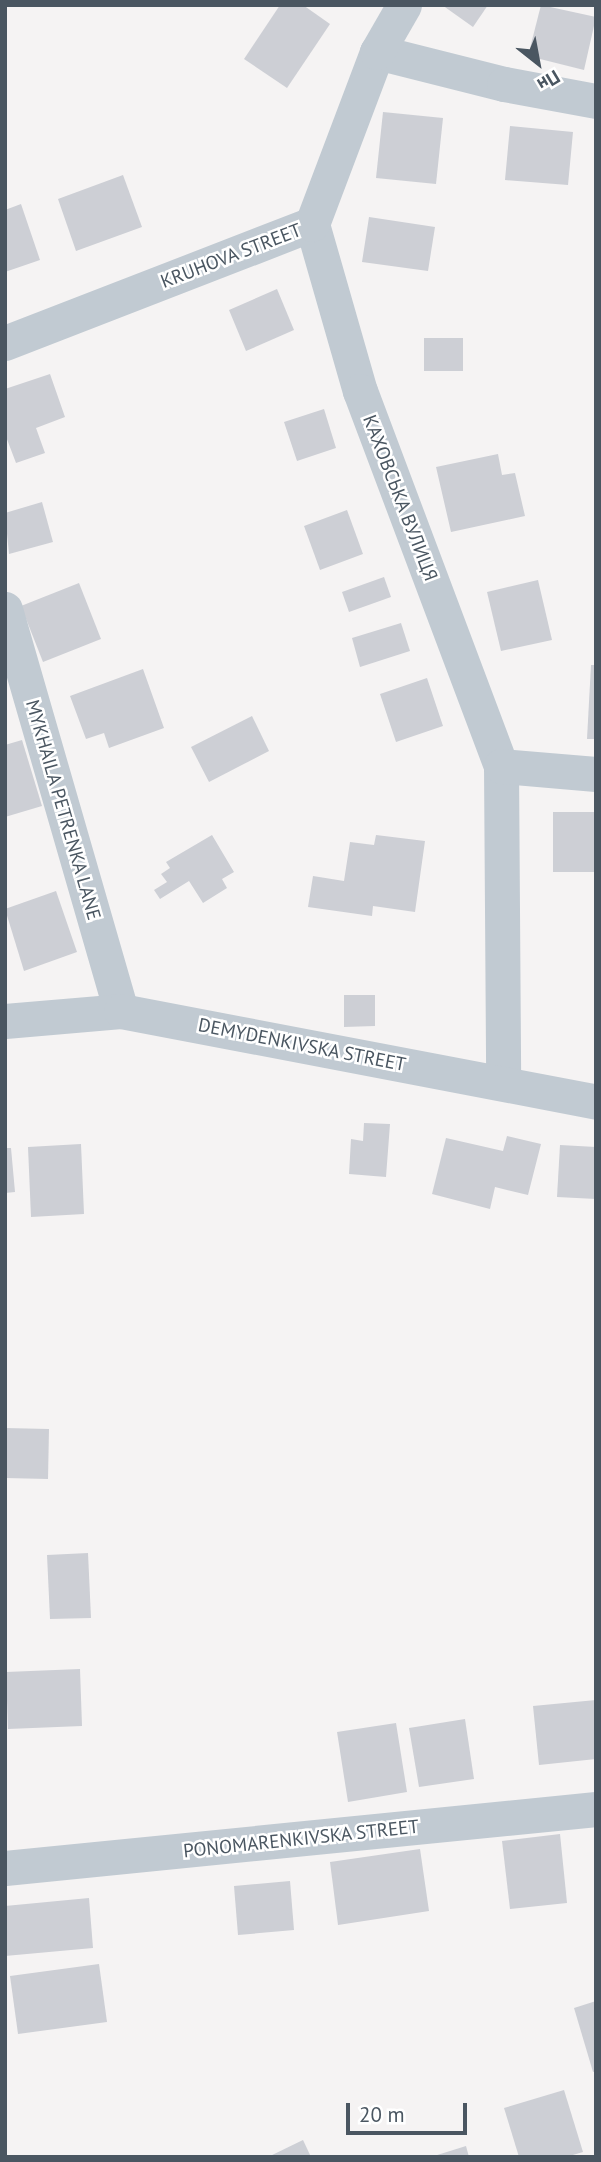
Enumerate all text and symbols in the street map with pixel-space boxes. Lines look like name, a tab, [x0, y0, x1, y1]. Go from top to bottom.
north arrow	[503, 28, 573, 98]
text: Пн	[533, 65, 565, 97]
street label: KRUHOVA STREET	[157, 219, 305, 293]
street label: КАХОВСЬКА ВУЛИЦЯ	[358, 411, 442, 585]
street label: MYKHAILA PETRENKA LANE	[20, 696, 106, 924]
street label: DEMYDENKIVSKA STREET	[196, 1014, 408, 1076]
street label: PONOMARENKIVSKA STREET	[182, 1815, 420, 1863]
scale bar	[349, 2088, 470, 2132]
text: 20 m	[359, 2101, 405, 2128]

